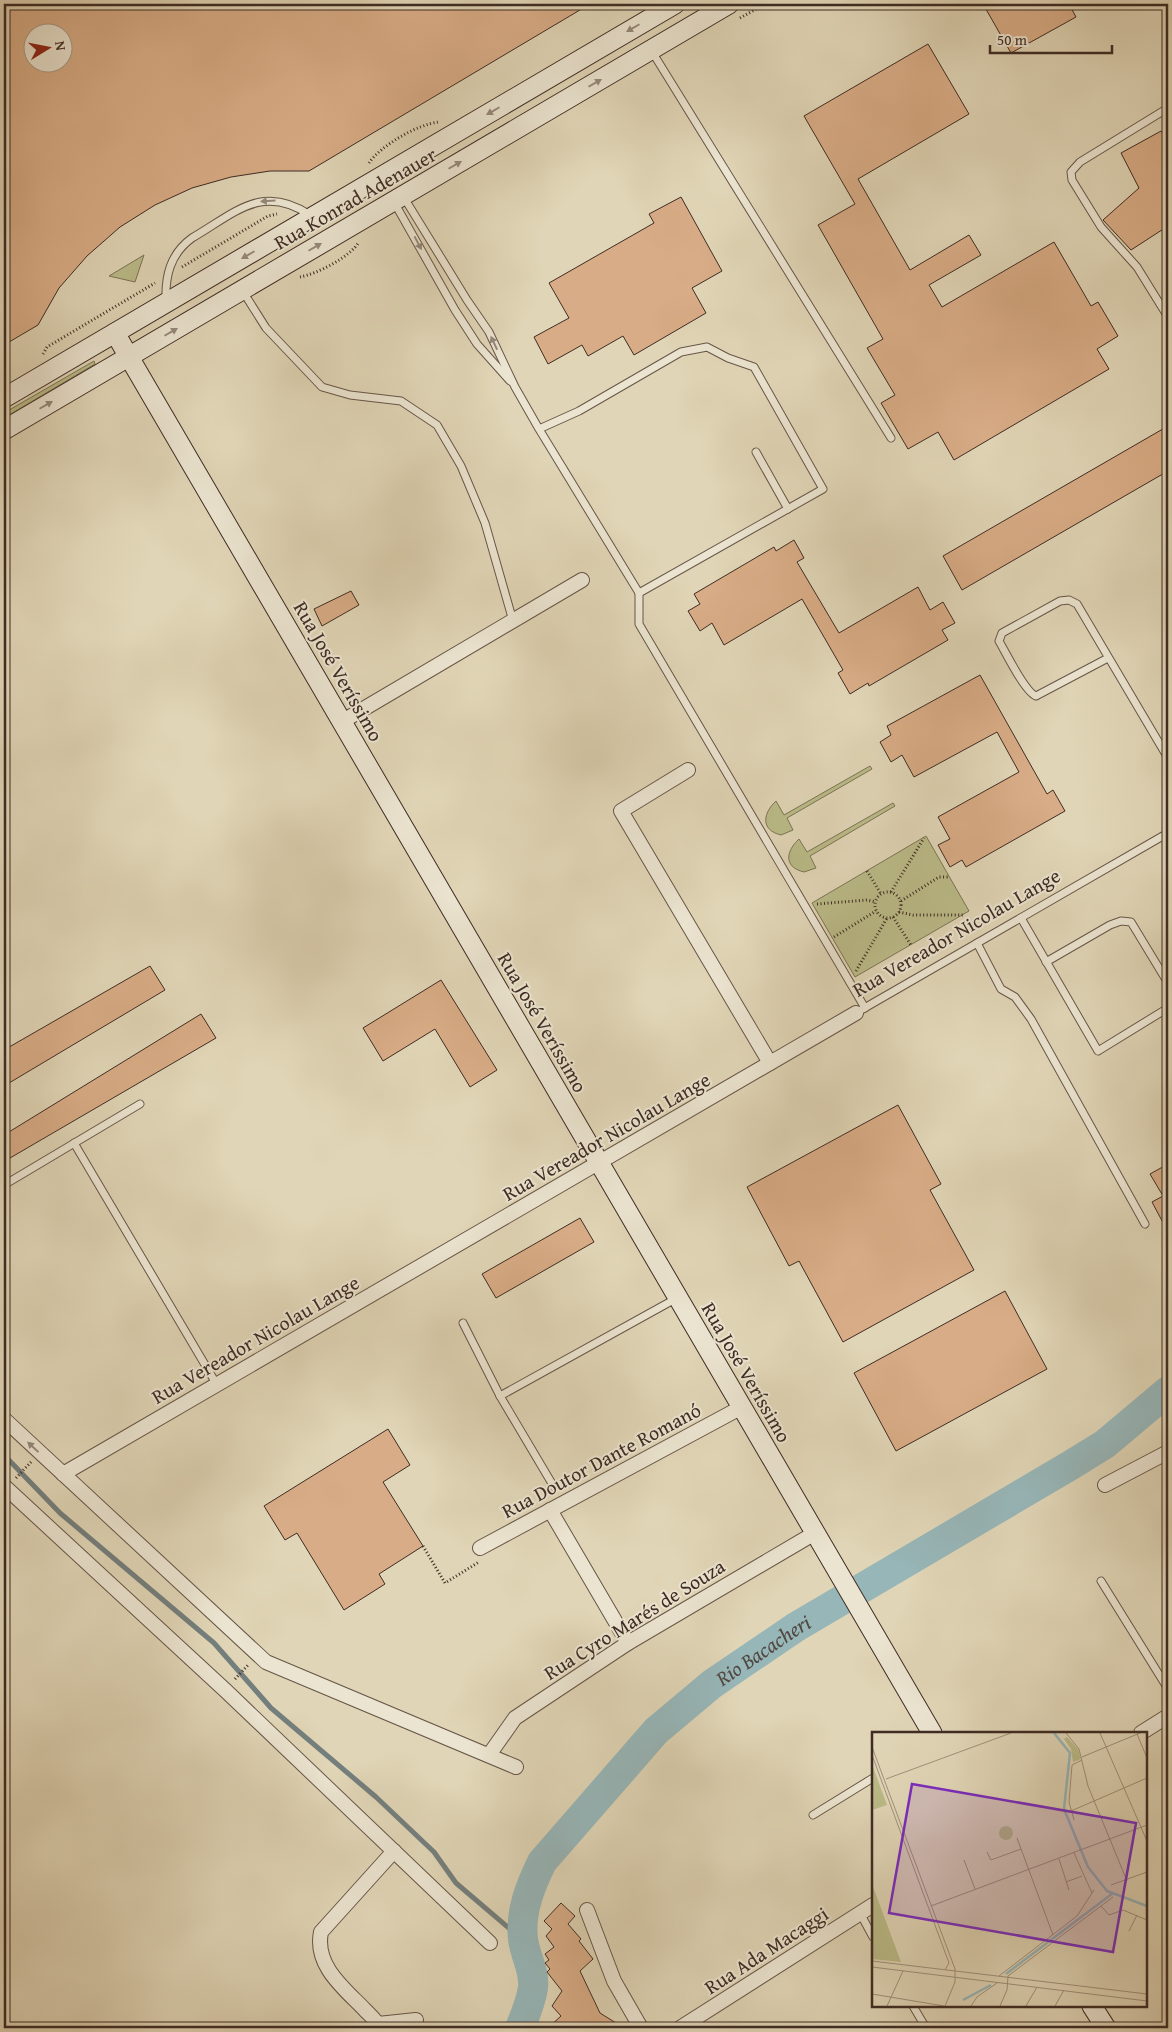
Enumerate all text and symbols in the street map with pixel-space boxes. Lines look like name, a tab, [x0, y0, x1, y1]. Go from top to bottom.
north arrow	[22, 22, 72, 72]
scale bar	[990, 22, 1112, 54]
one-way arrow	[627, 24, 640, 33]
text: 50 m	[997, 29, 1028, 50]
text: N	[50, 39, 72, 53]
one-way arrow	[587, 79, 602, 87]
one-way arrow	[487, 106, 500, 115]
street label: Rua Konrad Adenauer	[268, 140, 442, 256]
one-way arrow	[448, 161, 461, 170]
one-way arrow	[260, 198, 276, 206]
one-way arrow	[414, 236, 422, 251]
one-way arrow	[308, 243, 321, 252]
one-way arrow	[241, 251, 254, 260]
one-way arrow	[164, 327, 177, 336]
one-way arrow	[490, 336, 498, 350]
one-way arrow	[38, 401, 53, 409]
street label: Rua José Veríssimo	[287, 595, 391, 747]
street label: Rua Vereador Nicolau Lange	[847, 861, 1065, 1003]
street label: Rua José Veríssimo	[491, 946, 595, 1098]
street label: Rua Vereador Nicolau Lange	[497, 1065, 715, 1207]
street label: Rua Vereador Nicolau Lange	[146, 1268, 364, 1410]
street label: Rua José Veríssimo	[695, 1296, 799, 1448]
street label: Rua Doutor Dante Romanó	[496, 1395, 706, 1525]
one-way arrow	[28, 1441, 40, 1453]
street label: Rua Cyro Marés de Souza	[538, 1551, 731, 1687]
water label: Rio Bacacheri	[708, 1606, 817, 1693]
inset map	[872, 1732, 1147, 2007]
street label: Rua Ada Macaggi	[698, 1899, 834, 2001]

